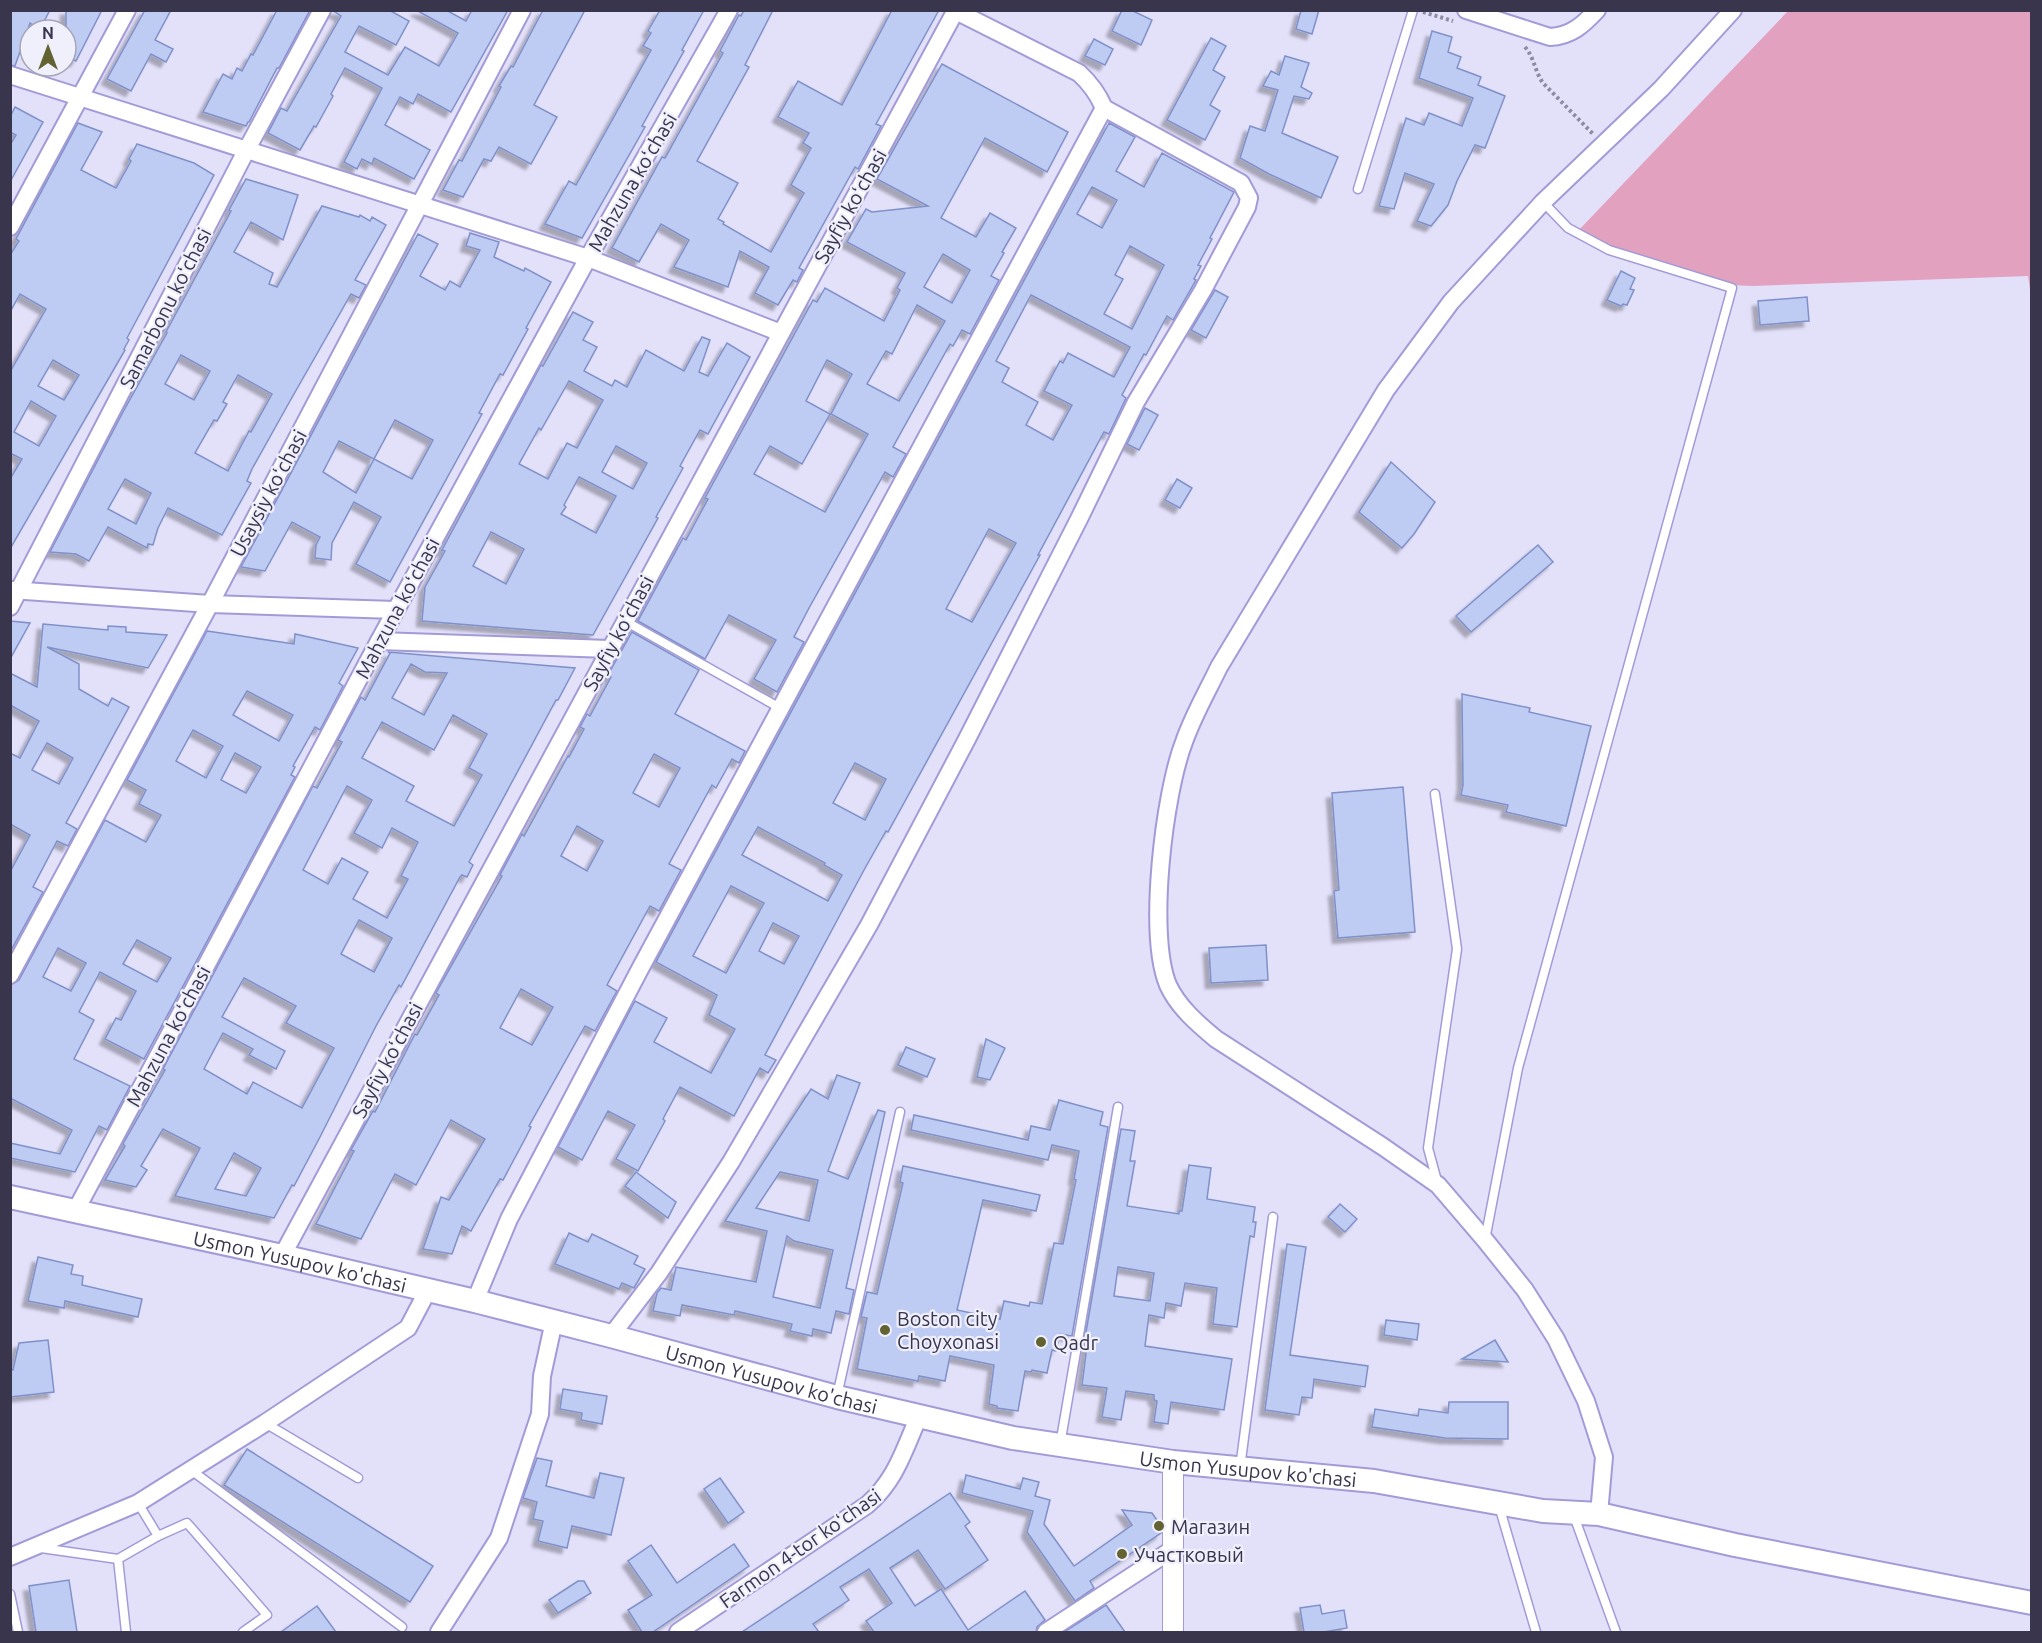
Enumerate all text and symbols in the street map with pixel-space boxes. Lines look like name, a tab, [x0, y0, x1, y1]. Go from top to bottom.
north arrow	[18, 18, 78, 78]
text: N	[42, 24, 54, 42]
street label: Mahzuna koʻchasi	[583, 109, 681, 255]
street label: Sayfiy koʻchasi	[809, 145, 891, 267]
street label: Samarbonu koʻchasi	[115, 224, 215, 392]
street label: Usaysiy koʻchasi	[225, 426, 311, 560]
street label: Mahzuna koʻchasi	[350, 534, 444, 682]
street label: Sayfiy koʻchasi	[578, 571, 658, 695]
street label: Mahzuna koʻchasi	[121, 962, 215, 1110]
street label: Sayfiy koʻchasi	[347, 998, 427, 1122]
street label: Usmon Yusupov ko'chasi	[191, 1226, 409, 1296]
place label: Boston city Choyxonasi	[897, 1307, 999, 1353]
marker: Boston city Choyxonasi	[878, 1323, 892, 1337]
place label: Qadr	[1053, 1331, 1099, 1354]
marker: Qadr	[1034, 1335, 1048, 1349]
street label: Usmon Yusupov ko'chasi	[663, 1340, 880, 1418]
street label: Usmon Yusupov ko'chasi	[1138, 1446, 1358, 1491]
street label: Farmon 4-tor koʻchasi	[715, 1484, 885, 1612]
place label: Магазин	[1171, 1515, 1250, 1538]
marker: Магазин	[1152, 1519, 1166, 1533]
place label: Участковый	[1134, 1543, 1244, 1566]
marker: Участковый	[1115, 1547, 1129, 1561]

